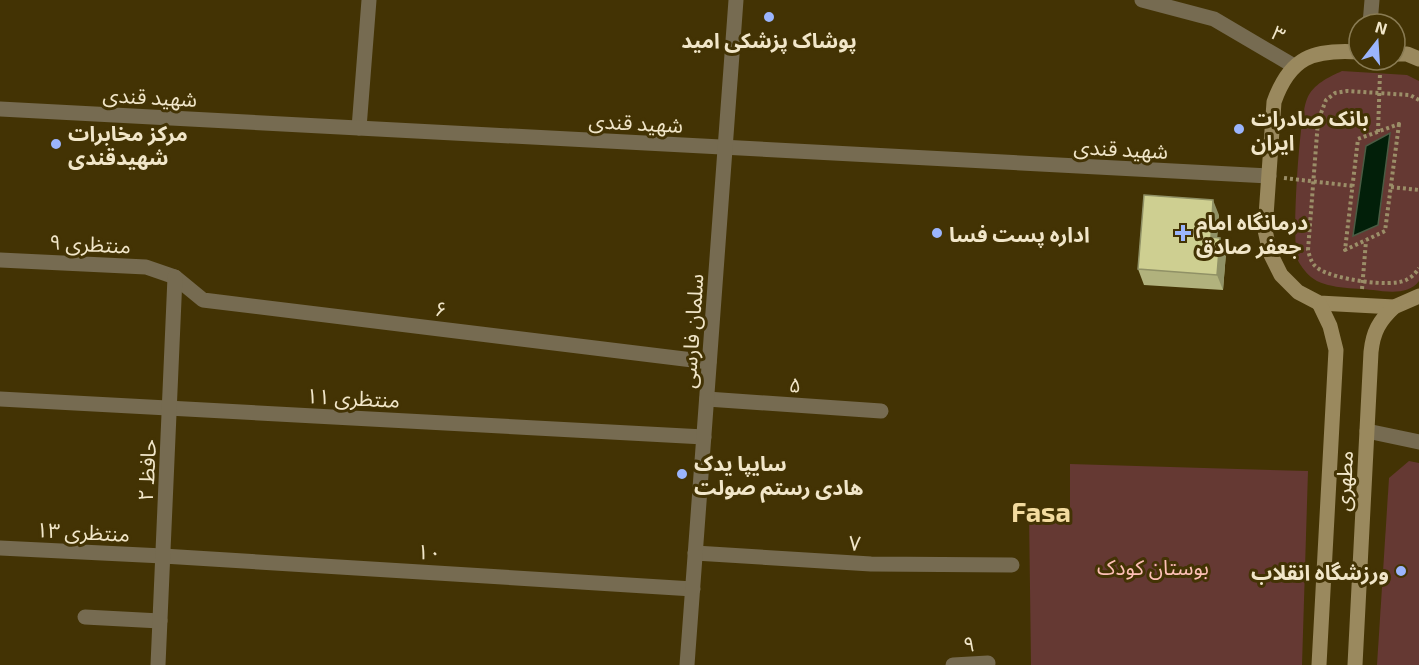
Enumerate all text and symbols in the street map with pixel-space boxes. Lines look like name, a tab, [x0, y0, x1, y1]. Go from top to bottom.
marker: پوشاک پزشکی امید	[762, 10, 776, 24]
north arrow	[1347, 12, 1407, 72]
text: N	[1373, 16, 1390, 38]
street label: ۳	[1268, 19, 1290, 47]
place label: پوشاک پزشکی امید	[681, 27, 857, 54]
street label: شهید قندی	[102, 81, 198, 112]
place label: بانک صادرات ایران	[1251, 105, 1369, 155]
street label: شهید قندی	[588, 107, 684, 138]
place label: مرکز مخابرات شهیدقندی	[68, 120, 188, 170]
marker: بانک صادرات ایران	[1232, 122, 1246, 136]
street label: شهید قندی	[1073, 133, 1169, 164]
marker: مرکز مخابرات شهیدقندی	[49, 137, 63, 151]
place label: درمانگاه امام جعفر صادق	[1196, 209, 1308, 259]
place label: اداره پست فسا	[949, 221, 1090, 248]
marker: درمانگاه امام جعفر صادق	[1174, 224, 1192, 242]
marker: اداره پست فسا	[930, 226, 944, 240]
street label: منتظری ۹	[48, 228, 132, 259]
street label: سلمان فارسی	[675, 273, 708, 389]
street label: ۶	[434, 295, 448, 321]
street label: ۵	[788, 371, 802, 397]
street label: منتظری ۱۱	[305, 382, 401, 413]
street label: حافظ ۲	[132, 438, 160, 502]
place label: سایپا یدک هادی رستم صولت	[694, 450, 863, 503]
street label: مطهری	[1329, 450, 1358, 512]
marker: سایپا یدک هادی رستم صولت	[675, 467, 689, 481]
district label: Fasa	[1011, 495, 1071, 527]
street label: منتظری ۱۳	[35, 516, 131, 547]
street label: ۷	[848, 529, 862, 555]
street label: ۱۰	[416, 538, 442, 564]
park label: بوستان کودک	[1097, 554, 1209, 580]
place label: ورزشگاه انقلاب	[1251, 559, 1389, 585]
marker: ورزشگاه انقلاب	[1394, 564, 1408, 578]
street label: ۹	[962, 630, 976, 656]

